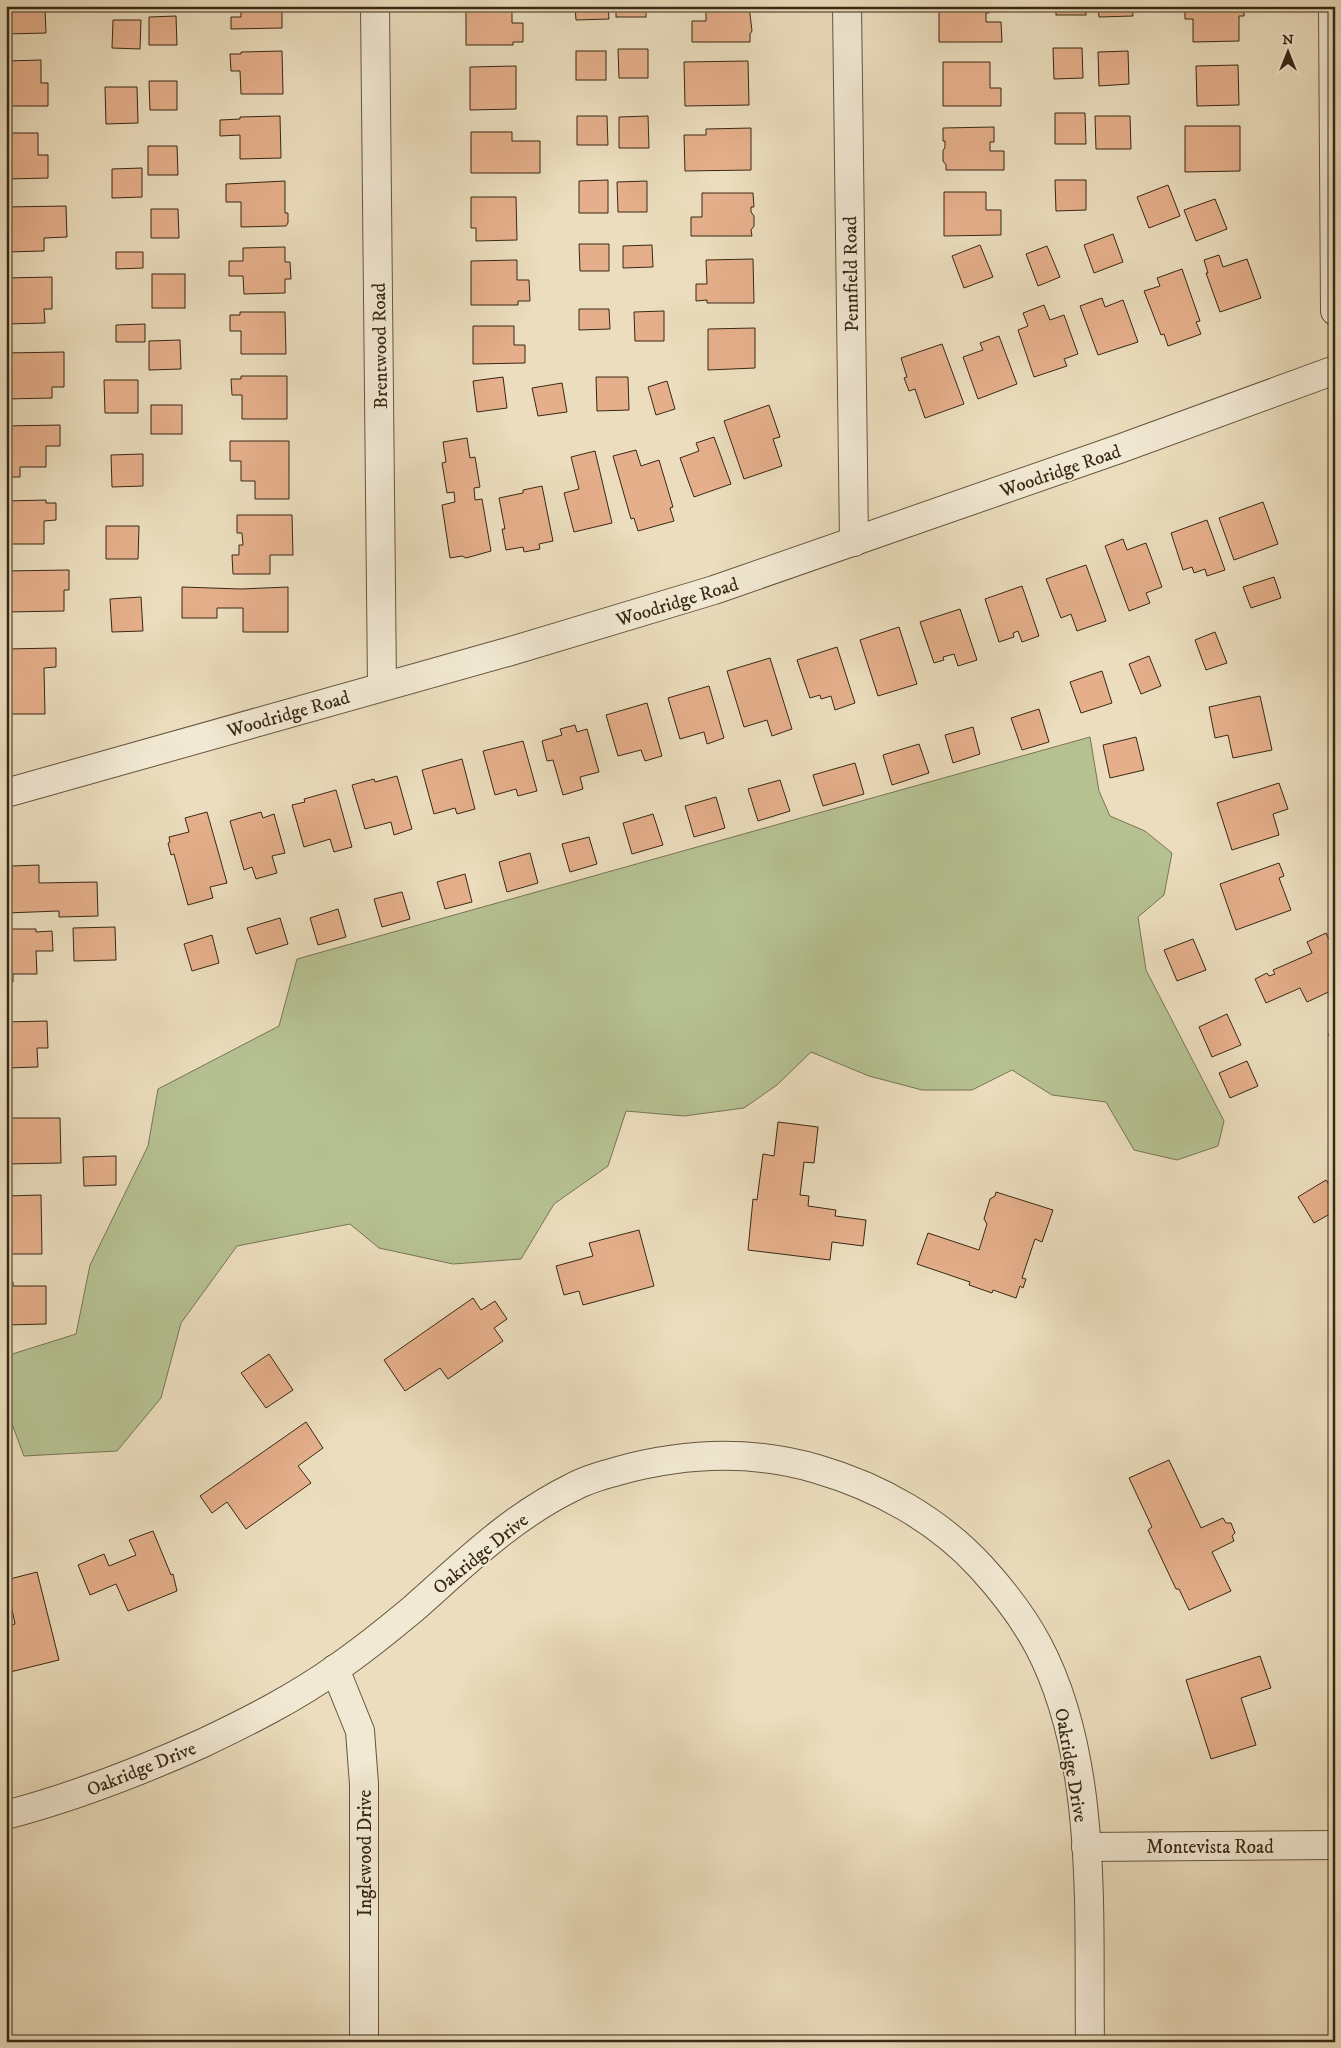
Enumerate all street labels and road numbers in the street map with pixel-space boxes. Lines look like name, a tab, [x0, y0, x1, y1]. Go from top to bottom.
street label: Pennfield Road	[839, 215, 864, 332]
street label: Brentwood Road	[368, 282, 393, 409]
street label: Woodridge Road	[996, 440, 1124, 503]
street label: Woodridge Road	[613, 573, 742, 632]
street label: Woodridge Road	[224, 686, 353, 743]
street label: Oakridge Drive	[429, 1509, 533, 1600]
street label: Oakridge Drive	[1049, 1706, 1092, 1824]
street label: Oakridge Drive	[84, 1737, 200, 1802]
street label: Inglewood Drive	[354, 1789, 377, 1916]
street label: Montevista Road	[1146, 1836, 1274, 1859]

